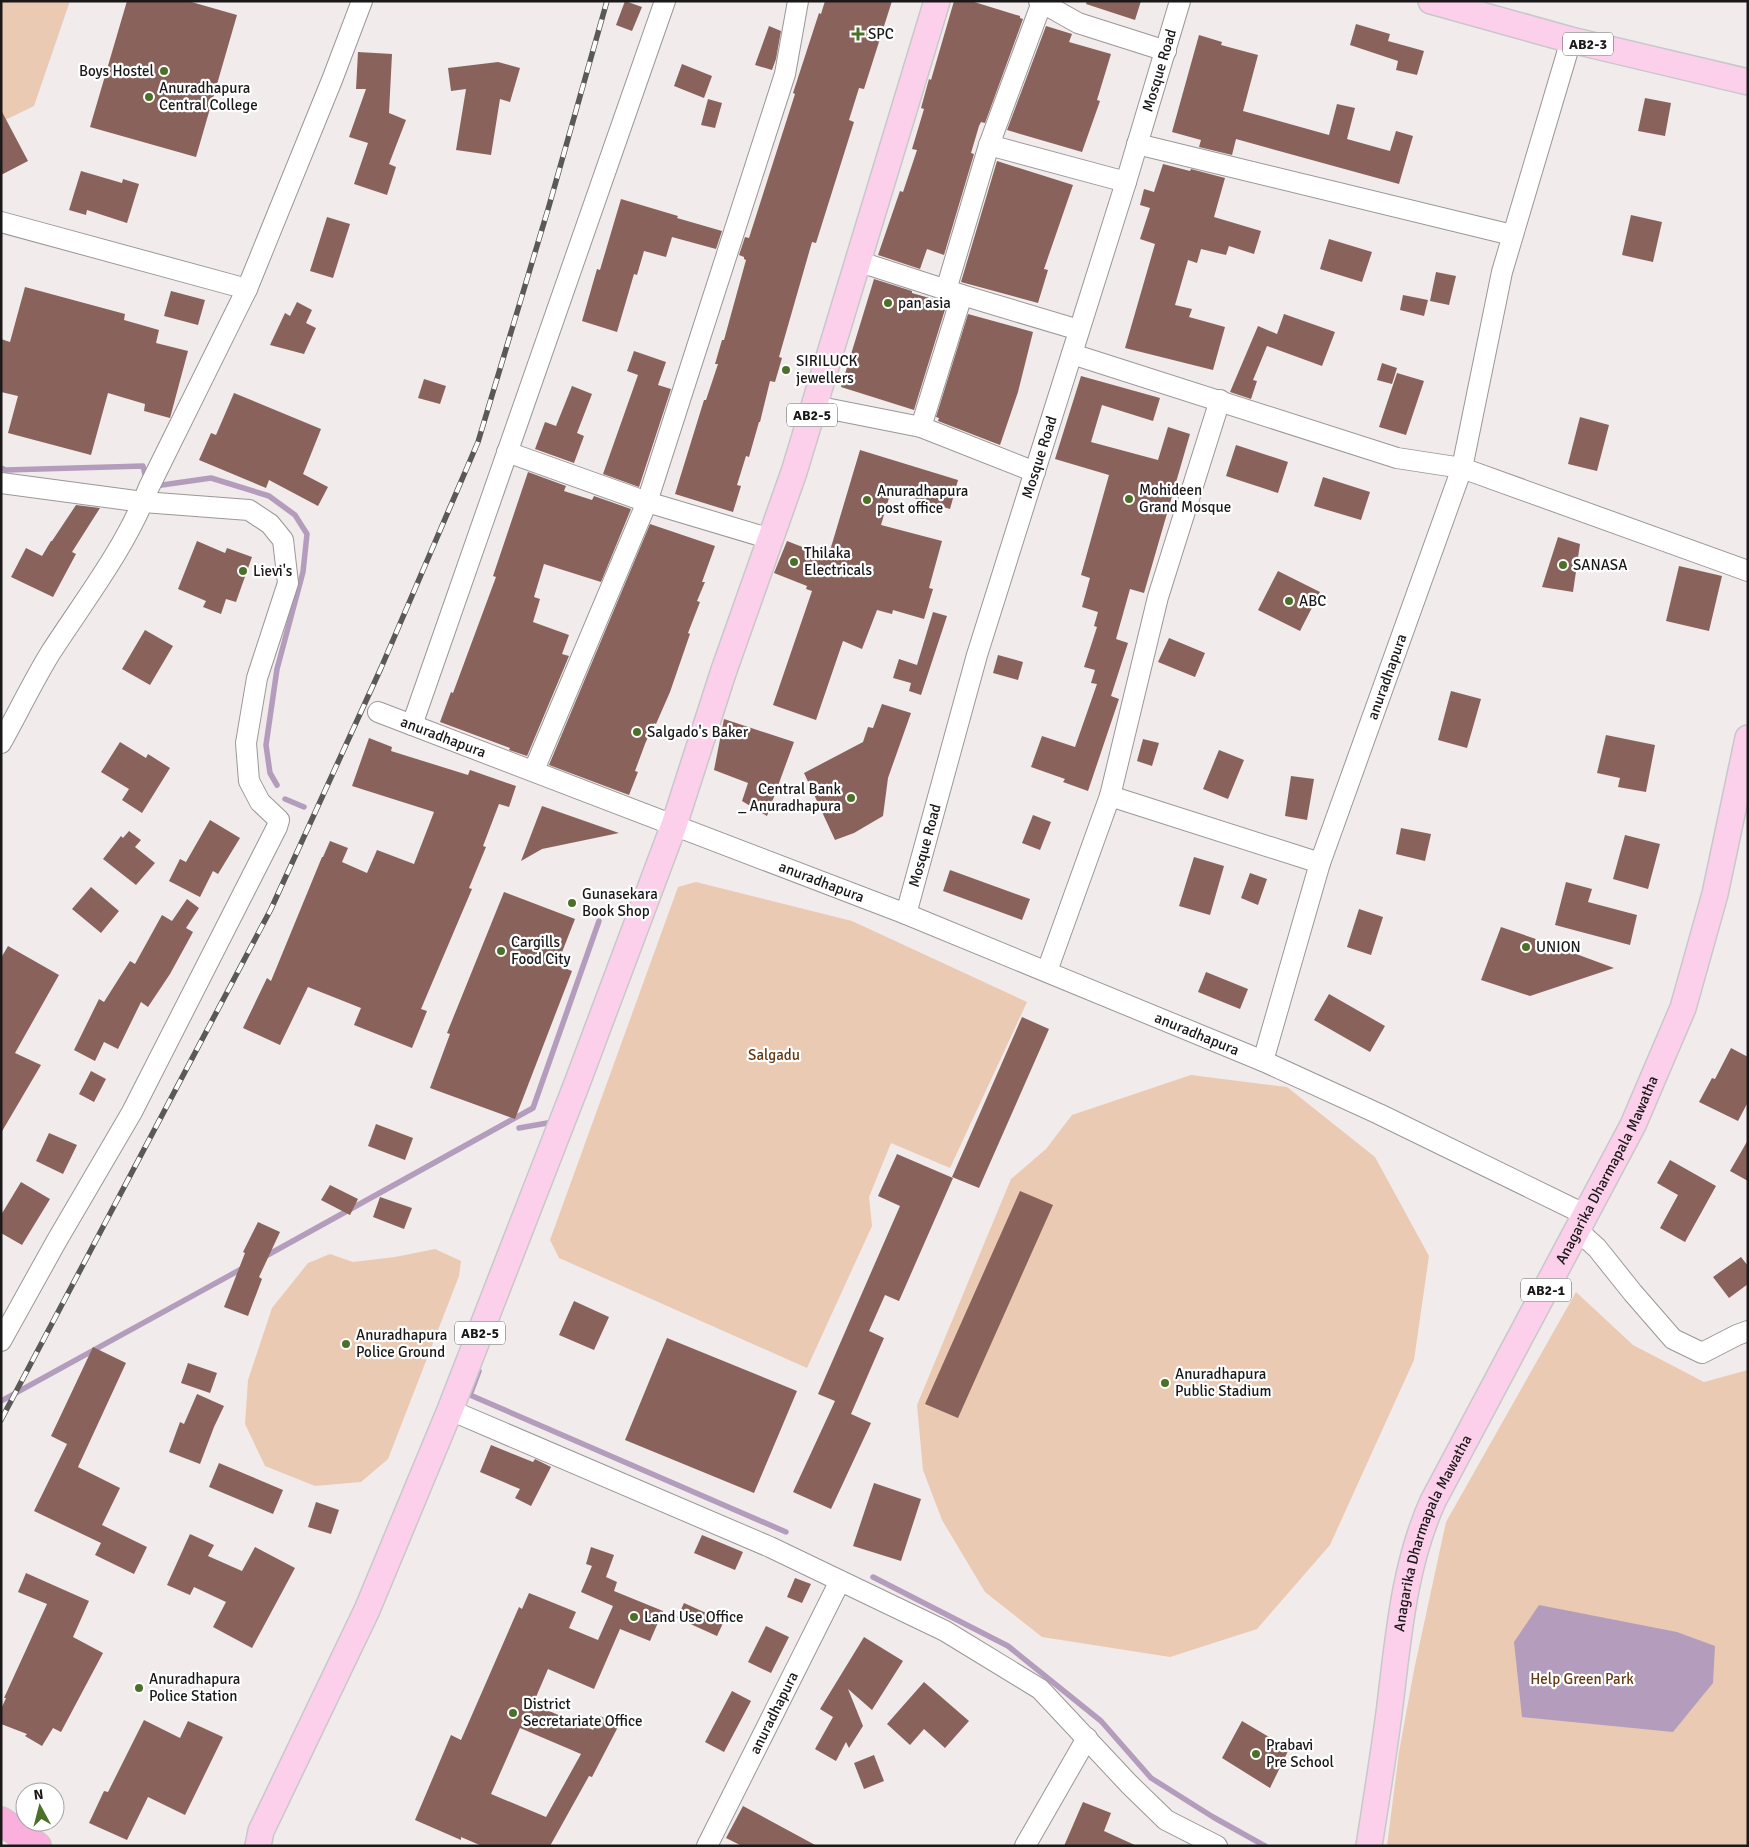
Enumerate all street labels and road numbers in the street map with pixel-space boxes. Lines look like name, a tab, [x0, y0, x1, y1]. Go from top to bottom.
street label: Mosque Road	[1138, 27, 1180, 114]
road number: AB2-3	[1563, 33, 1613, 56]
road number: AB2-5	[787, 404, 837, 426]
street label: Mosque Road	[1018, 414, 1061, 501]
street label: anuradhapura	[1363, 631, 1411, 722]
street label: anuradhapura	[398, 713, 489, 761]
street label: Mosque Road	[905, 802, 945, 889]
street label: anuradhapura	[776, 857, 867, 906]
street label: anuradhapura	[1152, 1008, 1242, 1059]
street label: Anagarika Dharmapala Mawatha	[1552, 1073, 1662, 1267]
road number: AB2-1	[1521, 1278, 1571, 1302]
road number: AB2-5	[455, 1322, 505, 1345]
street label: Anagarika Dharmapala Mawatha	[1390, 1432, 1476, 1633]
street label: anuradhapura	[746, 1669, 802, 1757]

